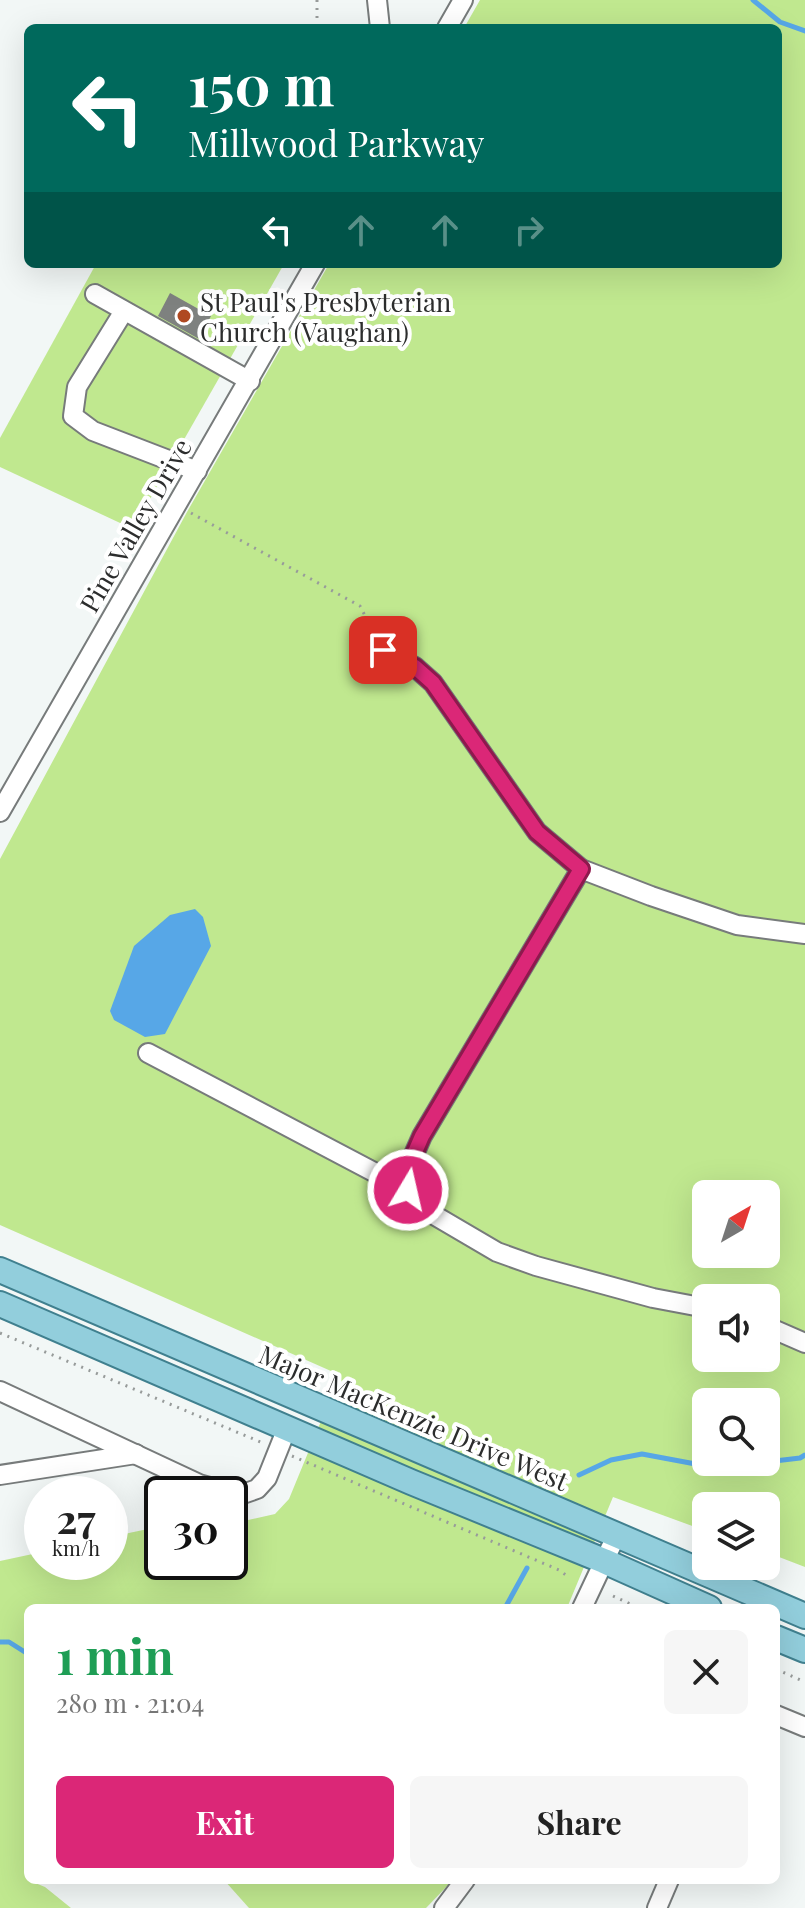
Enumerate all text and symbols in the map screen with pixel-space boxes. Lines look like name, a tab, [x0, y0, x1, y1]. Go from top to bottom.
text: 150 m	[188, 46, 334, 121]
icon: left	[56, 56, 160, 160]
text: Millwood Parkway	[188, 118, 484, 166]
icon: left	[255, 208, 299, 252]
icon: ahead	[339, 208, 383, 252]
icon: ahead	[423, 208, 467, 252]
icon: right	[507, 208, 551, 252]
place label: St Paul's Presbyterian Church (Vaughan)	[200, 284, 452, 349]
marker: St Paul's Presbyterian Church (Vaughan)	[175, 307, 193, 325]
street label: Pine Valley Drive	[71, 432, 199, 618]
pin	[349, 616, 417, 684]
icon: arrive	[361, 628, 405, 672]
position arrow	[366, 1148, 450, 1232]
north arrow	[692, 1180, 780, 1268]
map controls	[692, 1180, 780, 1580]
button: sound	[692, 1284, 780, 1372]
street label: Major MacKenzie Drive West	[254, 1336, 575, 1498]
button: search	[692, 1388, 780, 1476]
speed limit sign: 30	[144, 1476, 248, 1580]
text: 27	[56, 1491, 96, 1544]
button: layers	[692, 1492, 780, 1580]
text: km/h	[52, 1534, 100, 1561]
text: 1 min	[56, 1623, 174, 1687]
button: close	[664, 1630, 748, 1714]
text: 280 m · 21:04	[56, 1685, 204, 1720]
button: Exit	[56, 1776, 394, 1868]
button: Share	[410, 1776, 748, 1868]

